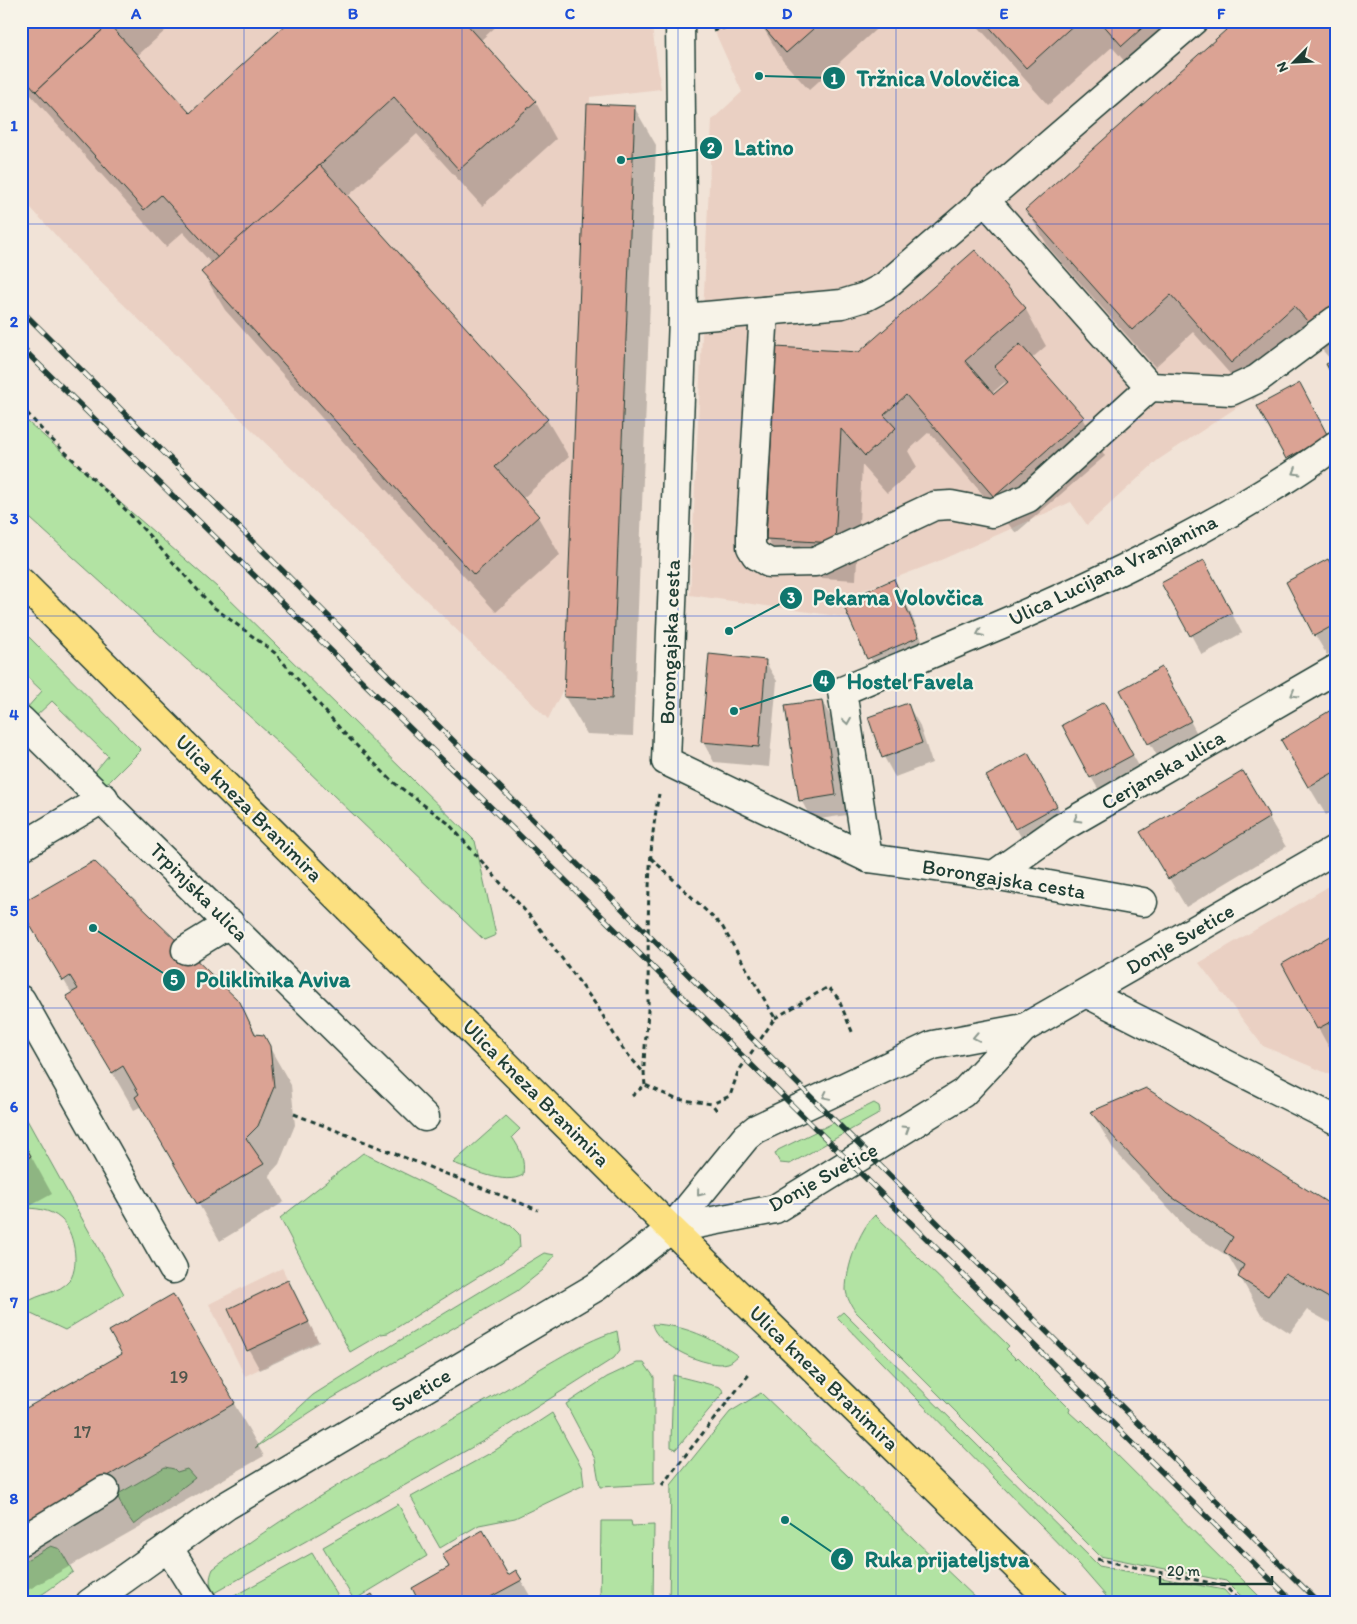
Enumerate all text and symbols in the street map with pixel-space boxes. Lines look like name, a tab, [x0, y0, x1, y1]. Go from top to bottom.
text: A	[130, 4, 142, 23]
text: B	[348, 4, 359, 23]
text: C	[565, 4, 576, 23]
text: D	[782, 4, 793, 23]
text: E	[1000, 4, 1009, 23]
text: F	[1217, 4, 1226, 23]
north arrow	[1270, 38, 1320, 88]
text: N	[1273, 59, 1292, 75]
callout: Tržnica Volovčica	[822, 60, 1028, 97]
text: Tržnica Volovčica	[856, 65, 1020, 92]
text: 1	[831, 70, 838, 88]
text: 1	[10, 116, 18, 135]
callout: Latino	[699, 129, 803, 166]
text: Latino	[734, 134, 794, 161]
text: 2	[707, 139, 715, 157]
text: 2	[10, 312, 19, 331]
one-way arrow	[1292, 466, 1301, 476]
street label: Ulica Lucijana Vranjanina	[1004, 508, 1221, 631]
text: 3	[10, 509, 19, 528]
street label: Borongajska cesta	[654, 559, 685, 725]
callout: Pekarna Volovčica	[778, 579, 993, 616]
text: Pekarna Volovčica	[813, 584, 984, 611]
text: 3	[787, 589, 795, 607]
one-way arrow	[976, 627, 985, 638]
callout: Hostel Favela	[812, 663, 983, 700]
text: Hostel Favela	[847, 668, 973, 695]
text: 4	[819, 672, 829, 690]
one-way arrow	[1290, 688, 1299, 698]
text: 4	[9, 705, 19, 724]
one-way arrow	[841, 717, 851, 726]
street label: Cerjanska ulica	[1096, 724, 1229, 815]
street label: Ulica kneza Branimira	[170, 729, 328, 887]
one-way arrow	[1074, 813, 1083, 823]
street label: Trpinjska ulica	[145, 837, 254, 946]
street label: Borongajska cesta	[921, 853, 1088, 904]
street label: Donje Svetice	[1121, 898, 1238, 980]
text: 5	[10, 901, 19, 920]
callout: Poliklinika Aviva	[161, 961, 360, 998]
text: Poliklinika Aviva	[196, 966, 351, 993]
text: 5	[170, 971, 178, 989]
street label: Ulica kneza Branimira	[457, 1014, 615, 1172]
one-way arrow	[972, 1031, 980, 1041]
one-way arrow	[822, 1090, 831, 1100]
text: 6	[10, 1097, 19, 1116]
one-way arrow	[900, 1126, 909, 1135]
street label: Donje Svetice	[764, 1136, 882, 1217]
one-way arrow	[697, 1188, 706, 1197]
text: 7	[9, 1293, 18, 1312]
street label: Ulica kneza Branimira	[744, 1300, 904, 1456]
street label: Svetice	[387, 1362, 455, 1417]
house number: 19	[170, 1365, 188, 1388]
house number: 17	[73, 1420, 91, 1443]
text: 8	[10, 1489, 19, 1508]
callout: Ruka prijateljstva	[829, 1541, 1039, 1578]
text: Ruka prijateljstva	[865, 1546, 1030, 1573]
text: 6	[838, 1550, 846, 1568]
scale bar	[1160, 1554, 1272, 1586]
text: 20 m	[1167, 1562, 1201, 1580]

